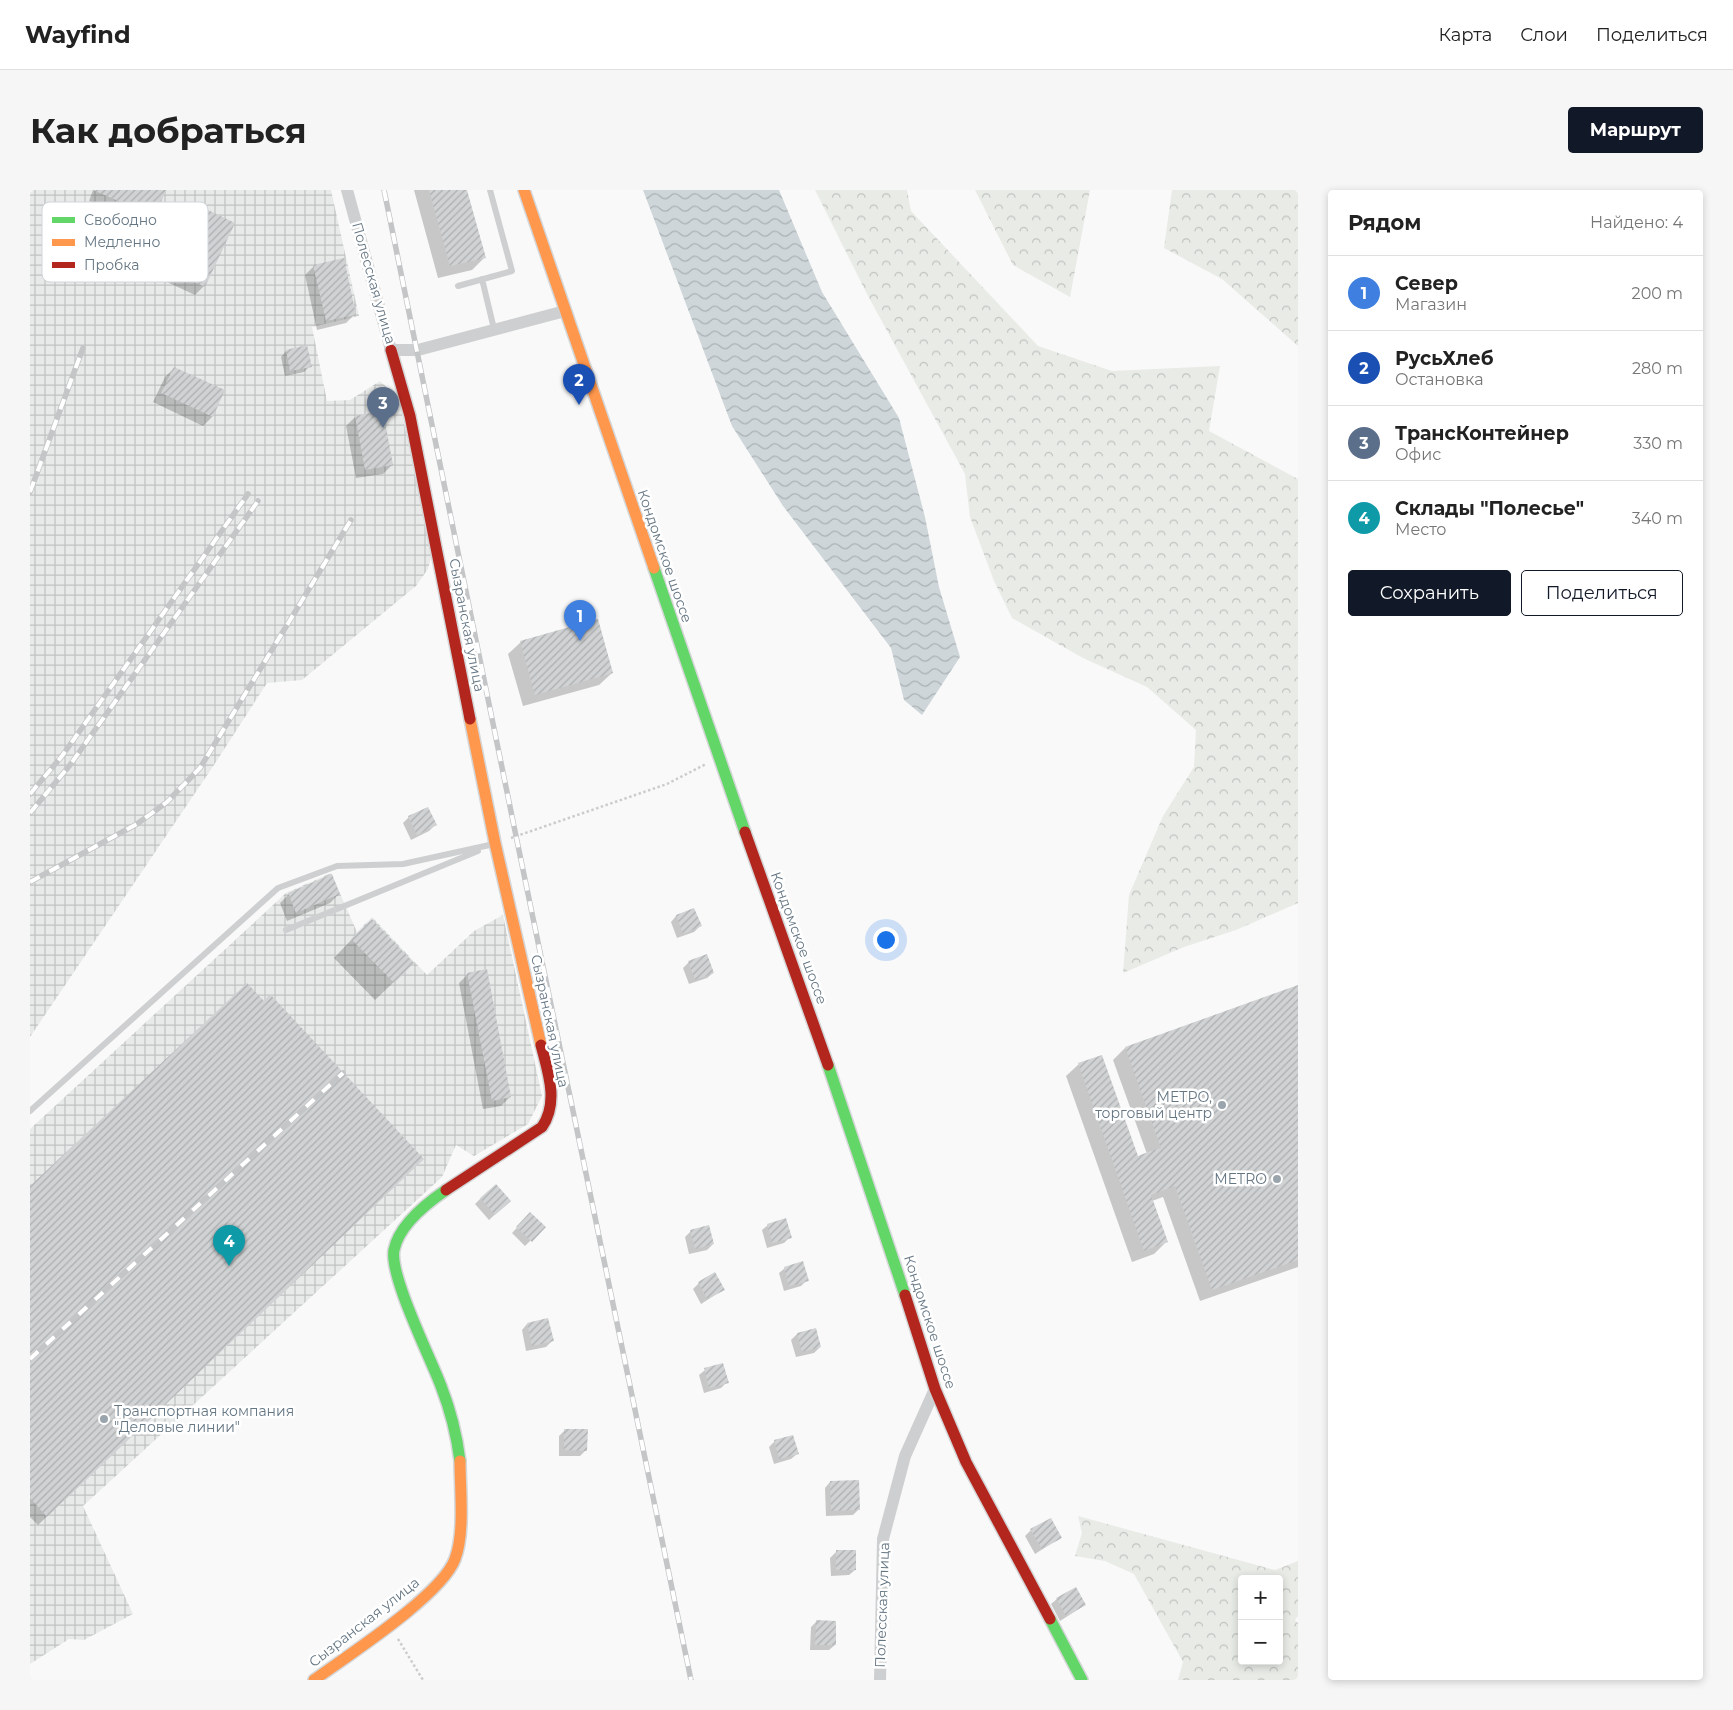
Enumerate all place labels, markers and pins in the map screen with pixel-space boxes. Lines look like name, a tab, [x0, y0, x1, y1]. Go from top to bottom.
pin: 2	[563, 364, 595, 405]
pin: 3	[367, 387, 399, 428]
pin: 1	[564, 600, 596, 641]
place label: МЕТРО, торговый центр	[1095, 1088, 1212, 1122]
marker: МЕТРО, торговый центр	[1216, 1099, 1228, 1111]
place label: METRO	[1214, 1170, 1267, 1188]
marker: METRO	[1271, 1173, 1283, 1185]
pin: 4	[213, 1225, 245, 1266]
place label: Транспортная компания "Деловые линии"	[114, 1402, 294, 1436]
marker: Транспортная компания "Деловые линии"	[98, 1413, 110, 1425]

